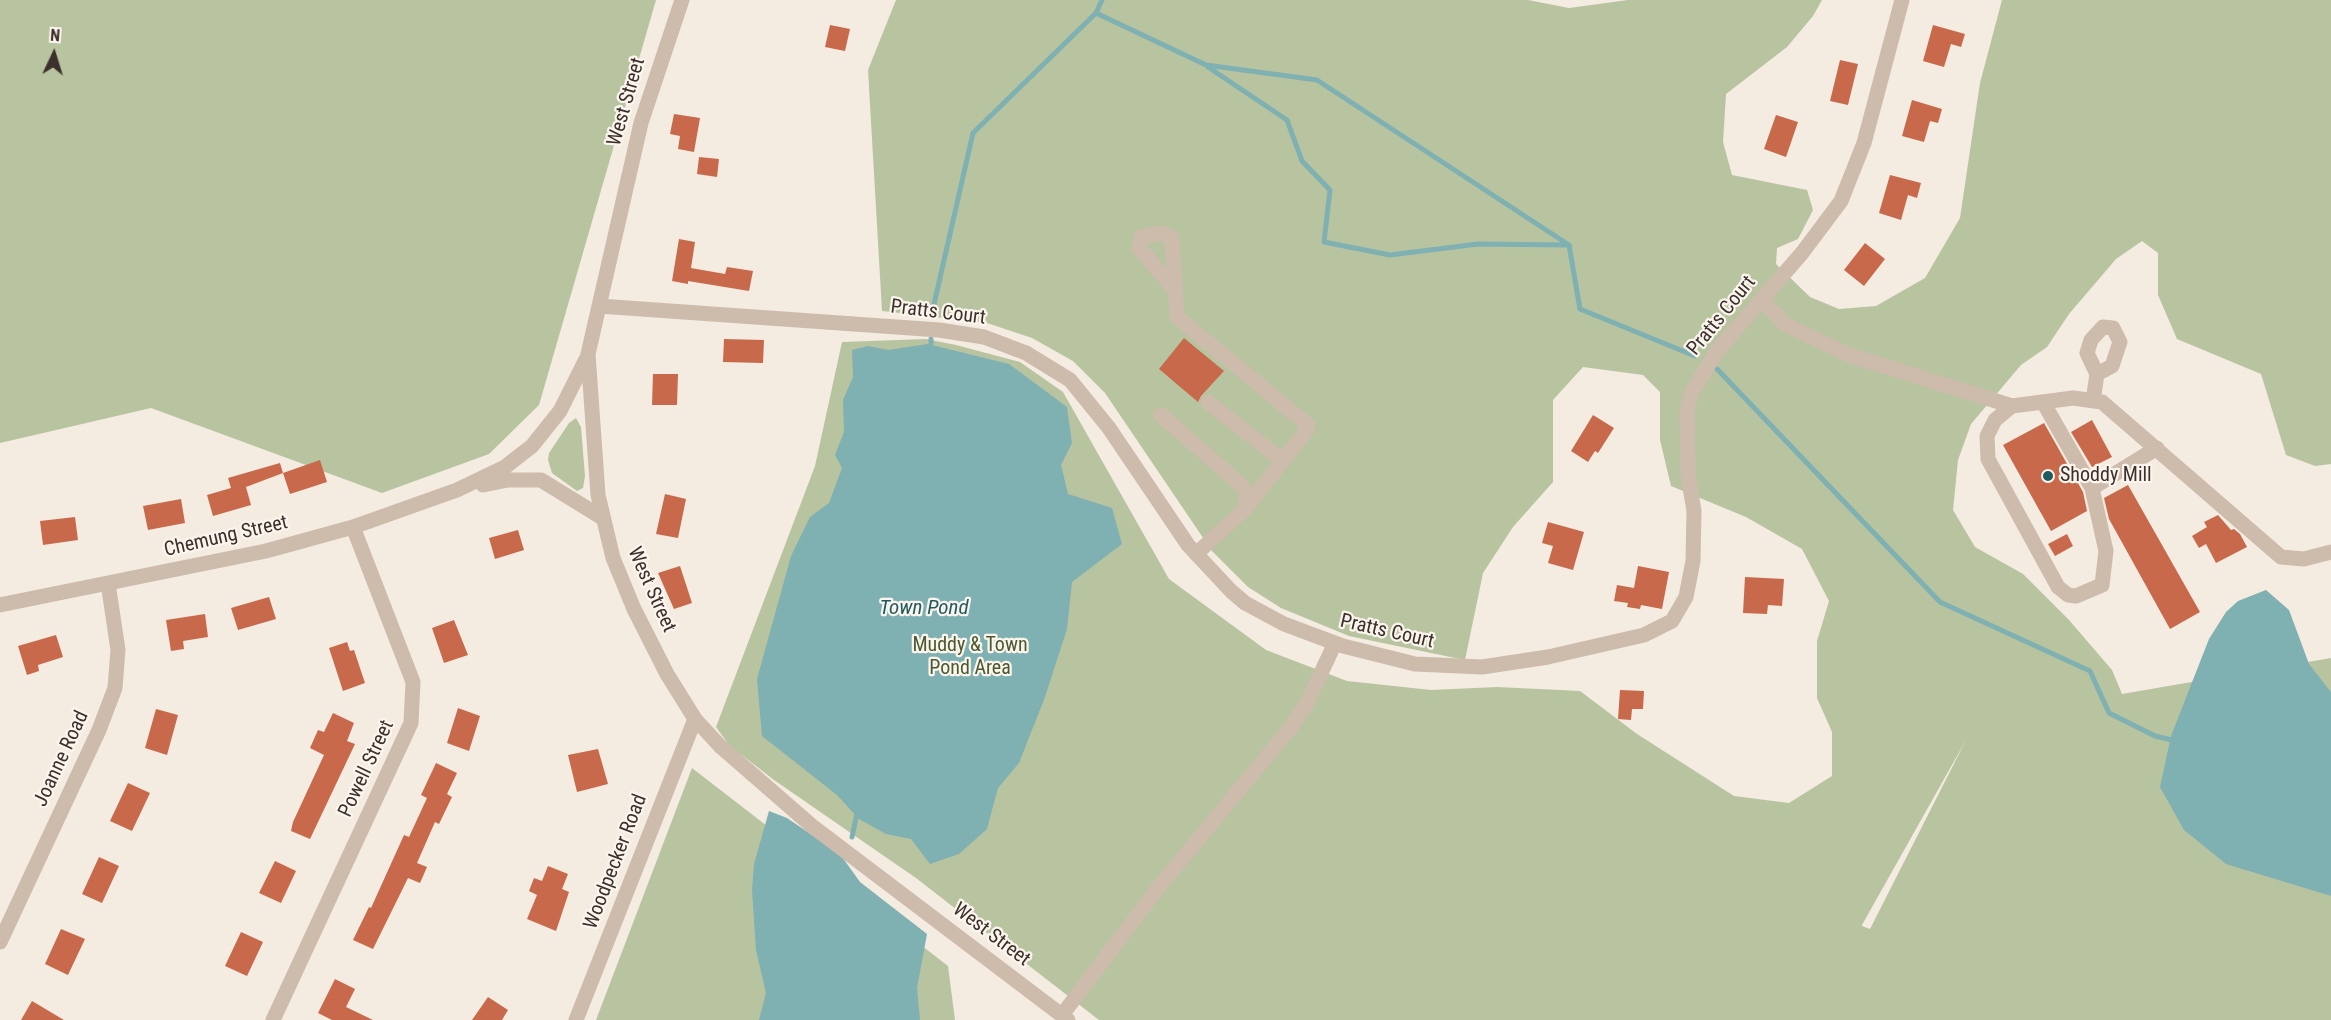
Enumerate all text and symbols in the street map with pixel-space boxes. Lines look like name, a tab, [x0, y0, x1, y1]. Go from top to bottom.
north arrow	[24, 24, 84, 84]
text: N	[50, 26, 61, 45]
street label: West Street	[603, 55, 651, 149]
street label: Pratts Court	[1683, 271, 1761, 361]
street label: Pratts Court	[889, 295, 987, 331]
place label: Shoddy Mill	[2060, 464, 2152, 488]
marker: Shoddy Mill	[2041, 469, 2055, 483]
street label: Chemung Street	[162, 511, 290, 563]
street label: West Street	[622, 544, 680, 636]
water label: Town Pond	[879, 596, 969, 622]
street label: Pratts Court	[1338, 610, 1436, 654]
park label: Muddy & Town Pond Area	[912, 634, 1028, 681]
street label: Joanne Road	[29, 707, 95, 811]
street label: Powell Street	[334, 717, 400, 821]
street label: Woodpecker Road	[579, 791, 653, 933]
street label: West Street	[948, 898, 1034, 972]

